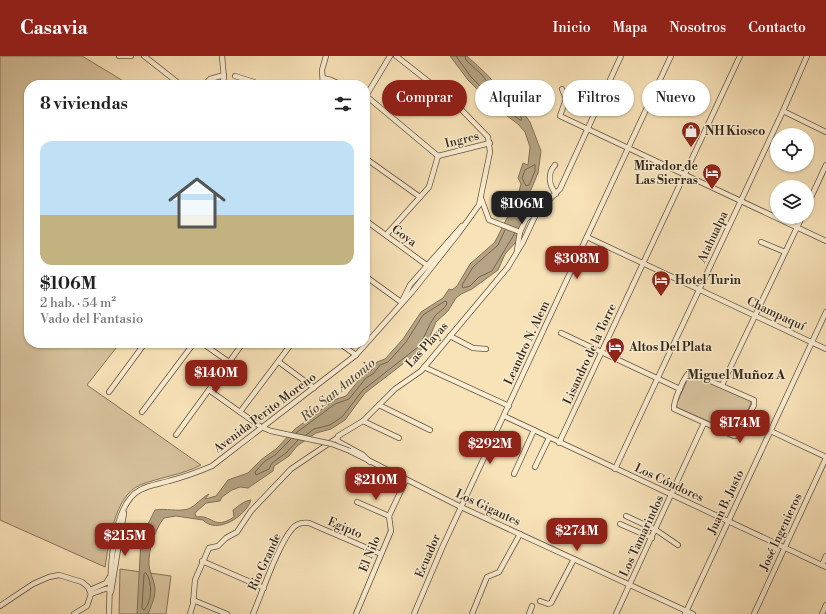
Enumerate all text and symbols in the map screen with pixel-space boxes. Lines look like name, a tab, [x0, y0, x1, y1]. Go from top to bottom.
text: Casavia	[20, 16, 88, 40]
text: Inicio	[553, 19, 591, 37]
text: Mapa	[613, 19, 647, 37]
text: Nosotros	[669, 19, 726, 37]
text: Contacto	[748, 19, 806, 37]
chip: Comprar	[382, 80, 467, 116]
chip: Alquilar	[475, 80, 555, 116]
chip: Filtros	[563, 80, 634, 116]
chip: Nuevo	[642, 80, 710, 116]
text: 8 viviendas	[40, 93, 128, 115]
icon: filters	[332, 93, 354, 115]
shop icon: NH Kiosco	[680, 120, 702, 148]
place label: NH Kiosco	[705, 124, 765, 139]
map controls	[770, 128, 814, 224]
button: locate	[770, 128, 814, 172]
street label: Ingres	[443, 129, 481, 151]
place label: Mirador de Las Sierras	[634, 159, 699, 188]
hotel icon: Mirador de Las Sierras	[701, 162, 723, 190]
icon: home	[161, 167, 233, 239]
button: layers	[770, 180, 814, 224]
pin: $106M	[494, 191, 550, 225]
text: $106M	[500, 196, 544, 212]
street label: Atahualpa	[694, 208, 732, 266]
street label: Goya	[389, 222, 420, 251]
pin: $308M	[549, 246, 605, 280]
text: $308M	[554, 251, 600, 267]
hotel icon: Hotel Turin	[650, 269, 672, 297]
text: $106M	[40, 273, 97, 295]
place label: Hotel Turin	[675, 273, 741, 288]
street label: Champaquí	[744, 294, 809, 335]
text: 2 hab. · 54 m²	[40, 295, 116, 311]
street label: Leandro N. Alem	[501, 298, 553, 387]
street label: Lisandro de la Torre	[560, 301, 620, 407]
text: Vado del Fantasio	[40, 311, 143, 327]
street label: Las Playas	[402, 319, 452, 371]
hotel icon: Altos Del Plata	[604, 336, 626, 364]
place label: Altos Del Plata	[628, 340, 712, 355]
water label: Río San Antonio	[297, 355, 379, 426]
pin: $140M	[188, 360, 244, 394]
text: $140M	[194, 365, 238, 381]
district label: Miguel Muñoz A	[687, 367, 786, 383]
street label: Avenida Perito Moreno	[210, 369, 319, 457]
pin: $174M	[712, 410, 768, 444]
text: $174M	[720, 415, 760, 431]
pin: $292M	[462, 431, 518, 465]
text: $292M	[468, 436, 512, 452]
street label: Los Cóndores	[632, 460, 706, 506]
pin: $210M	[348, 467, 404, 501]
street label: Juan B. Justo	[704, 467, 748, 538]
text: $210M	[354, 472, 398, 488]
street label: Los Gigantes	[453, 486, 523, 530]
street label: José Ingenieros	[756, 491, 805, 574]
street label: Los Tamarindos	[617, 493, 667, 579]
street label: Egipto	[325, 514, 365, 542]
pin: $274M	[549, 518, 605, 552]
pin: $215M	[97, 523, 153, 557]
text: $274M	[555, 523, 599, 539]
text: $215M	[104, 528, 146, 544]
street label: Rio Grande	[245, 531, 285, 593]
street label: Ecuador	[412, 532, 444, 580]
street label: El Nilo	[356, 534, 384, 574]

